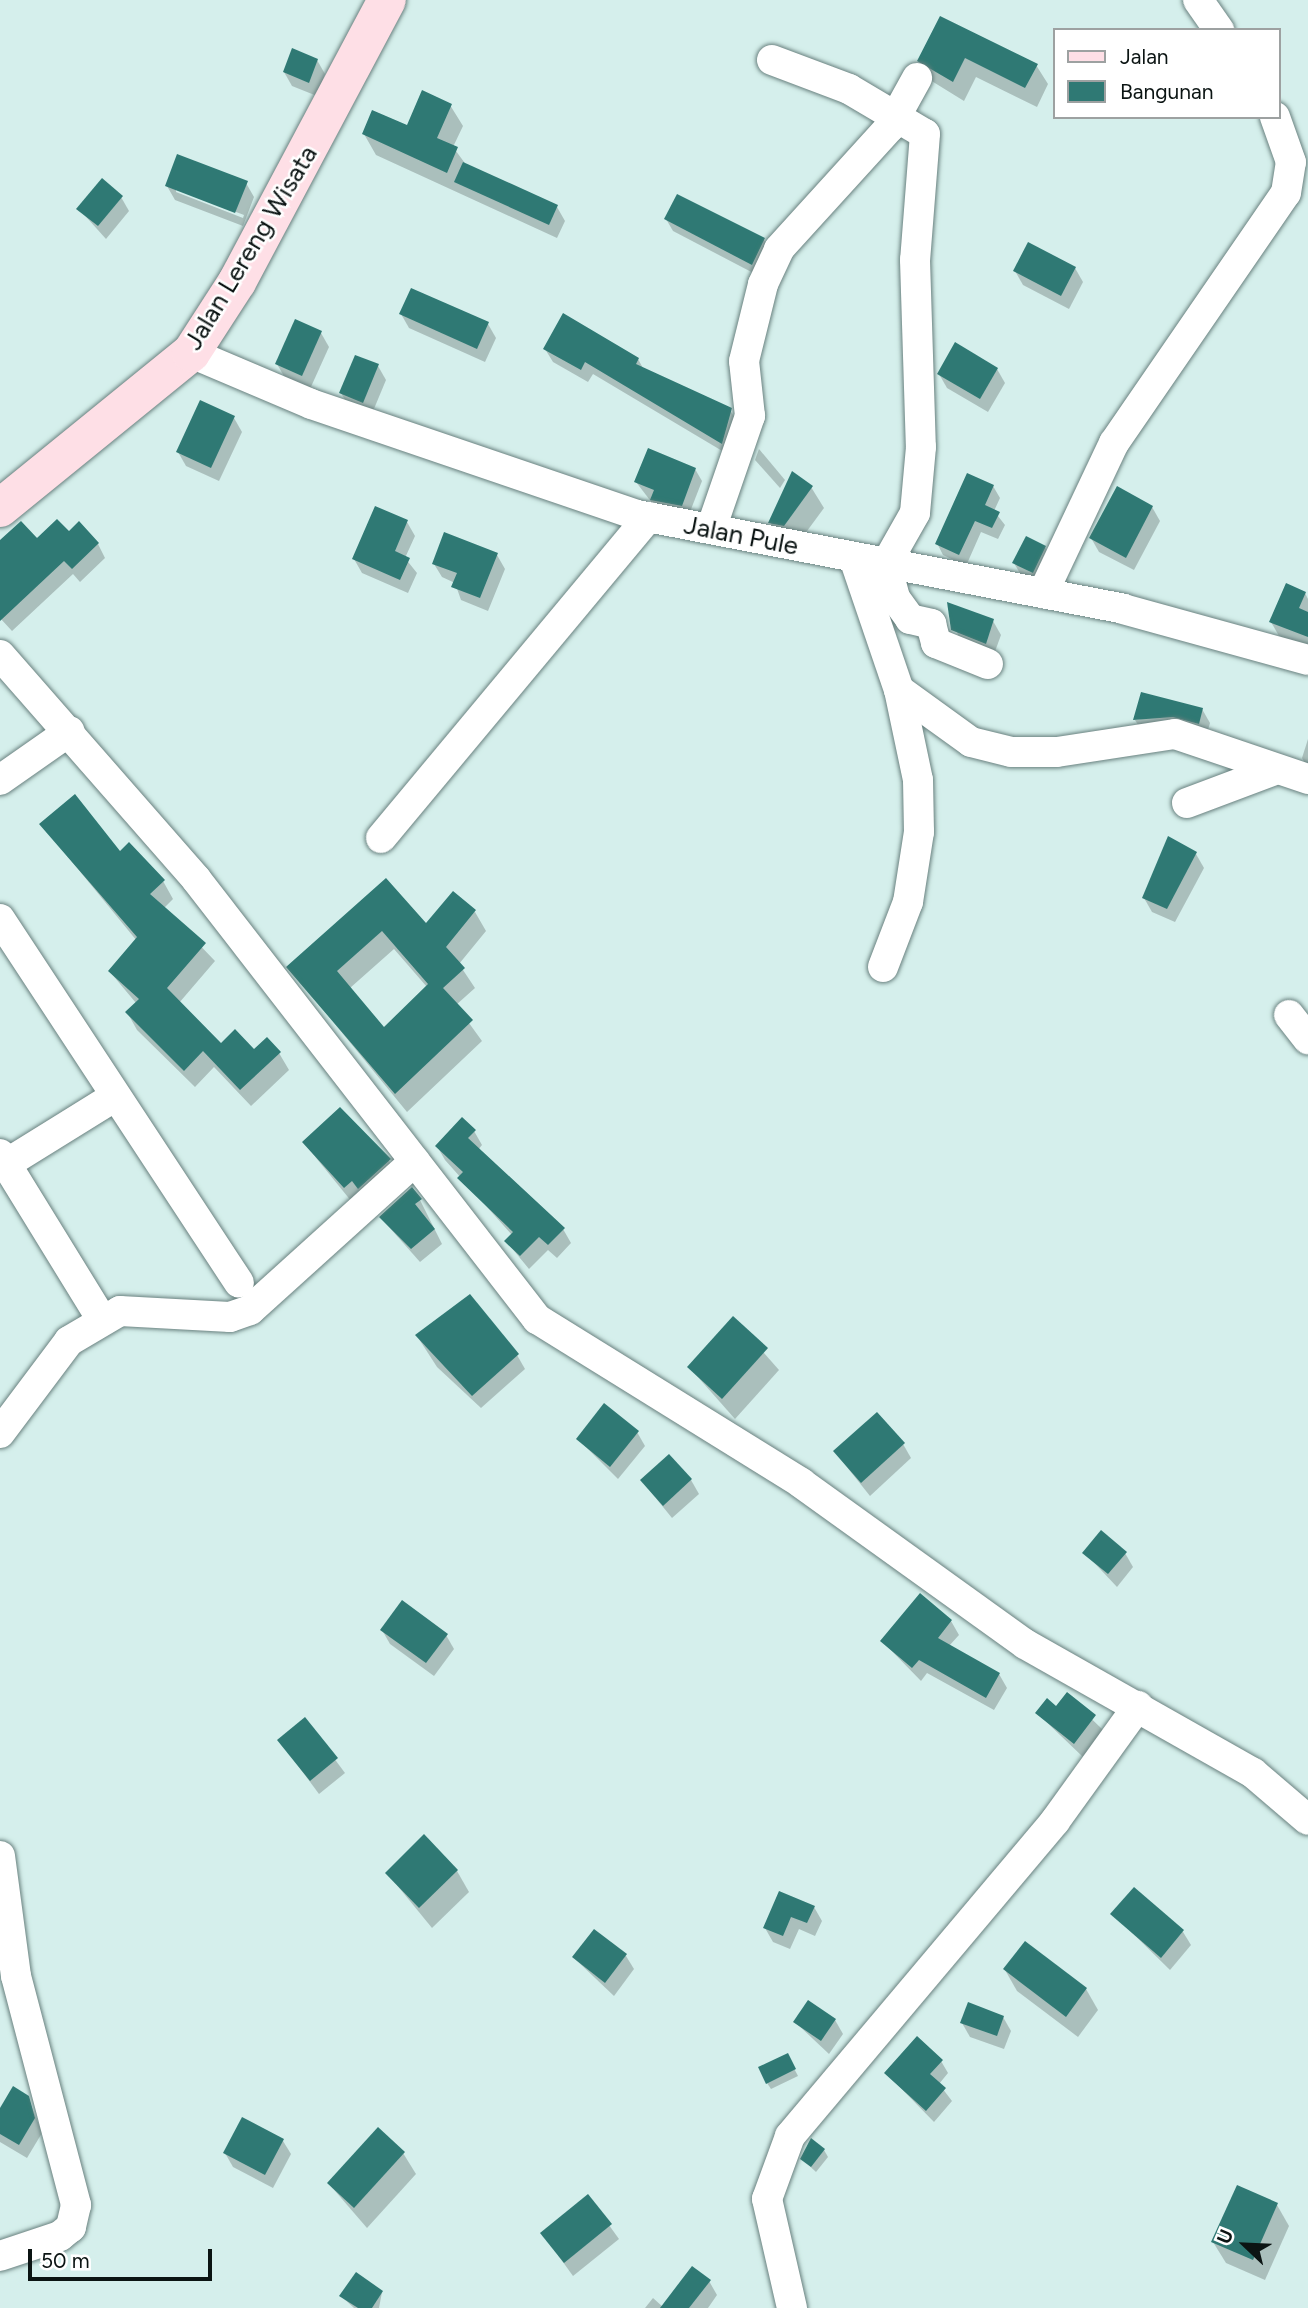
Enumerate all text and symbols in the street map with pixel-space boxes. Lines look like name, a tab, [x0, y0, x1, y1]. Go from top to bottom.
legend	[1052, 28, 1280, 119]
text: Jalan	[1120, 44, 1169, 69]
text: Bangunan	[1120, 79, 1213, 104]
street label: Jalan Lereng Wisata	[178, 140, 324, 356]
street label: Jalan Pule	[681, 510, 801, 562]
north arrow	[1210, 2210, 1280, 2280]
text: U	[1212, 2226, 1238, 2247]
scale bar	[32, 2234, 215, 2278]
text: 50 m	[41, 2248, 90, 2273]

